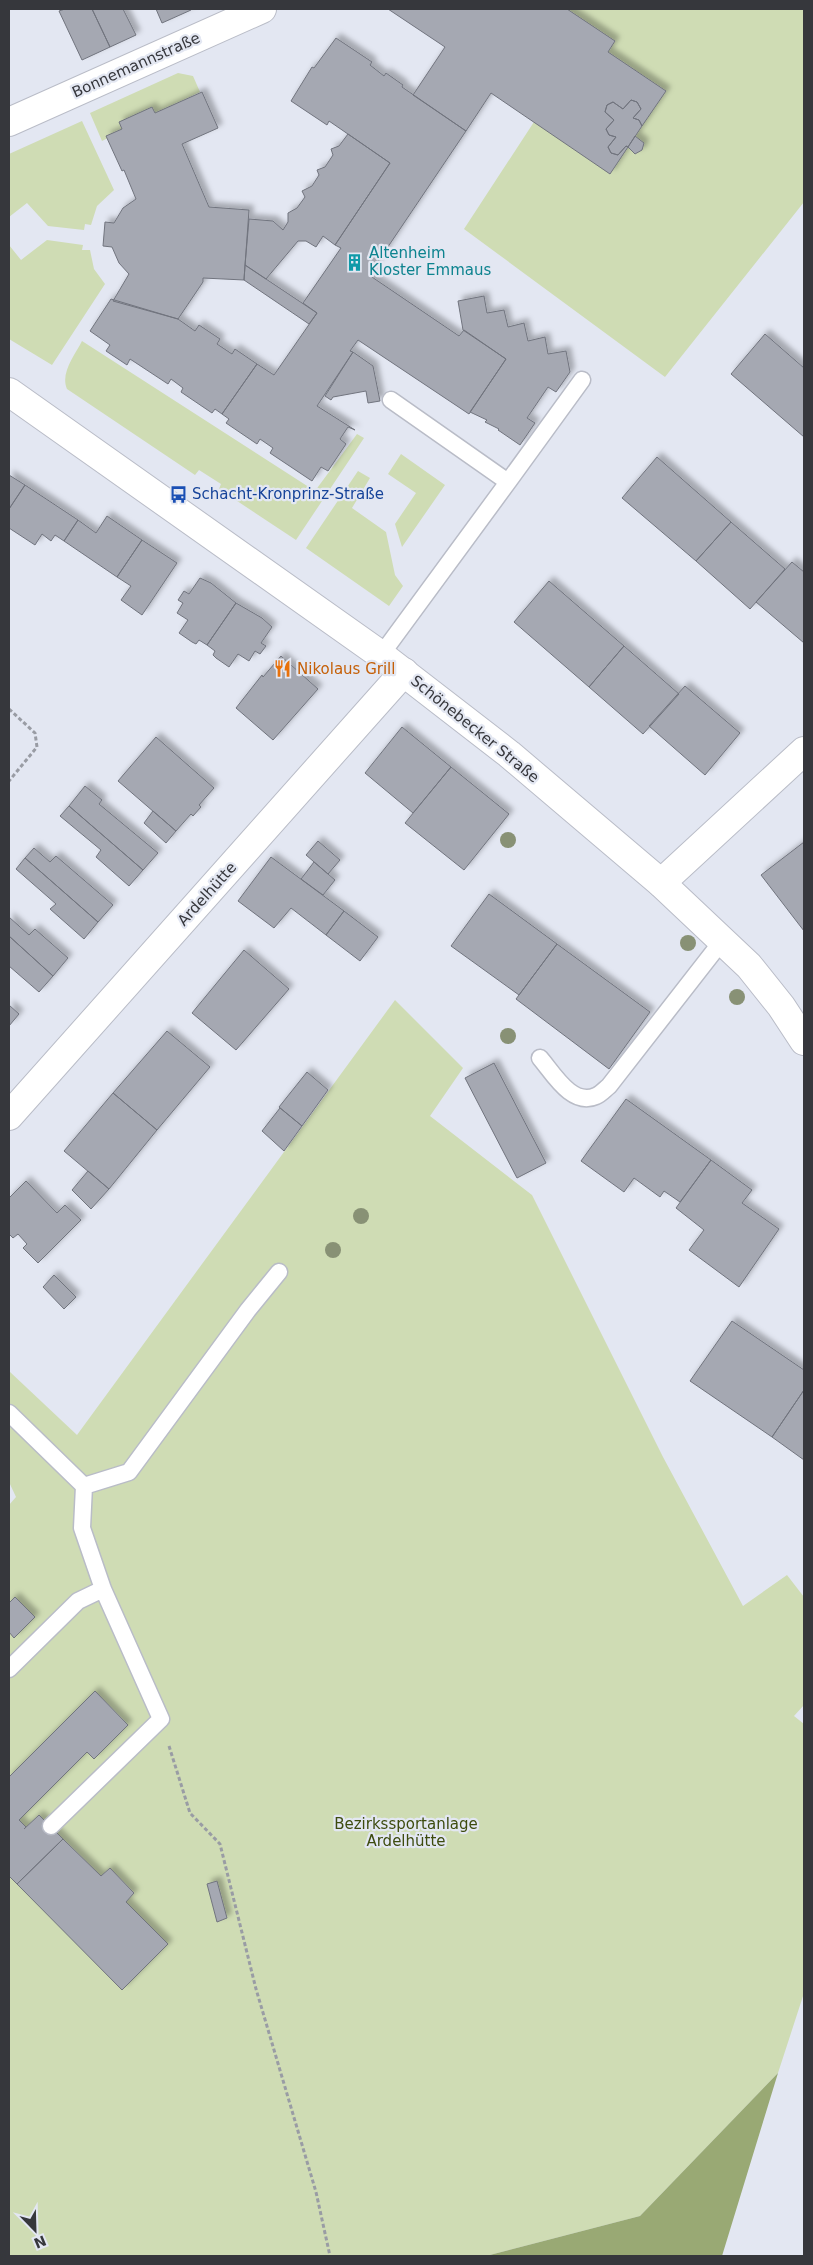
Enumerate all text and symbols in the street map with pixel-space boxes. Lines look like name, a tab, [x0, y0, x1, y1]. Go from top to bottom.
street label: Bonnemannstraße	[69, 29, 203, 101]
place label: Altenheim Kloster Emmaus	[369, 244, 491, 279]
building icon: Altenheim Kloster Emmaus	[345, 252, 365, 272]
bus stop icon: Schacht-Kronprinz-Straße	[168, 484, 188, 504]
place label: Schacht-Kronprinz-Straße	[192, 485, 384, 503]
restaurant icon: Nikolaus Grill	[273, 659, 293, 679]
place label: Nikolaus Grill	[297, 660, 395, 678]
street label: Schönebecker Straße	[407, 672, 543, 786]
street label: Ardelhütte	[174, 859, 240, 929]
park label: Bezirkssportanlage Ardelhütte	[334, 1815, 478, 1850]
north arrow	[10, 2205, 60, 2255]
text: N	[32, 2232, 49, 2252]

